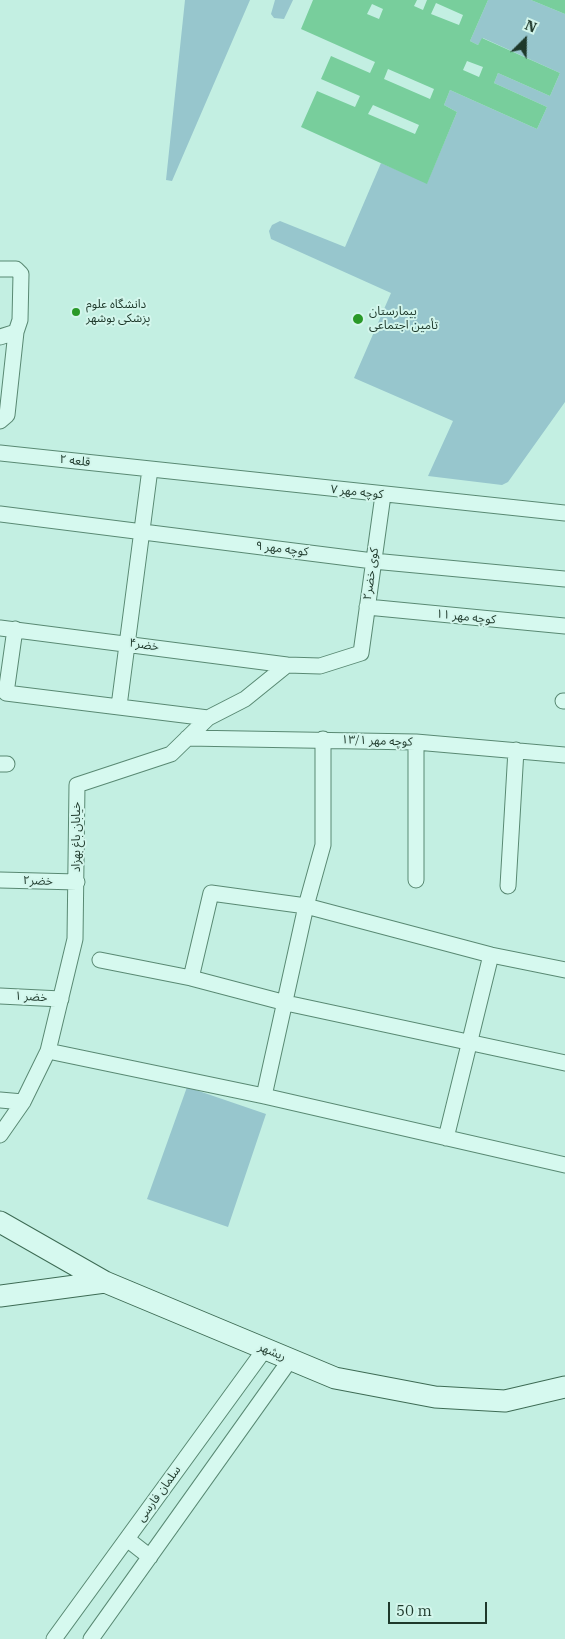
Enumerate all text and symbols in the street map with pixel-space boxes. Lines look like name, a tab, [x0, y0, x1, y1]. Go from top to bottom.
north arrow	[500, 15, 550, 65]
text: N	[522, 16, 539, 37]
place label: دانشگاه علوم پزشکی بوشهر	[86, 298, 150, 326]
place label: بیمارستان تأمین اجتماعی	[369, 305, 438, 333]
marker: دانشگاه علوم پزشکی بوشهر	[70, 306, 82, 318]
marker: بیمارستان تأمین اجتماعی	[351, 312, 365, 326]
street label: قلعه ۲	[59, 452, 91, 470]
street label: کوچه مهر ۷	[330, 482, 384, 502]
street label: کوچه مهر ۹	[255, 539, 309, 559]
street label: کوی خضر۲	[360, 547, 382, 601]
street label: کوچه مهر ۱۱	[435, 607, 497, 627]
street label: خضر۴	[128, 636, 160, 654]
street label: کوچه مهر ۱۳/۱	[341, 733, 413, 749]
street label: خیابان باغ بهزاد	[70, 802, 84, 872]
street label: خضر۲	[23, 873, 53, 889]
street label: خضر ۱	[14, 989, 48, 1005]
street label: ریشهر	[256, 1340, 288, 1364]
street label: سلمان فارسی	[134, 1463, 184, 1525]
scale bar	[390, 1592, 489, 1624]
text: 50 m	[396, 1601, 432, 1620]

